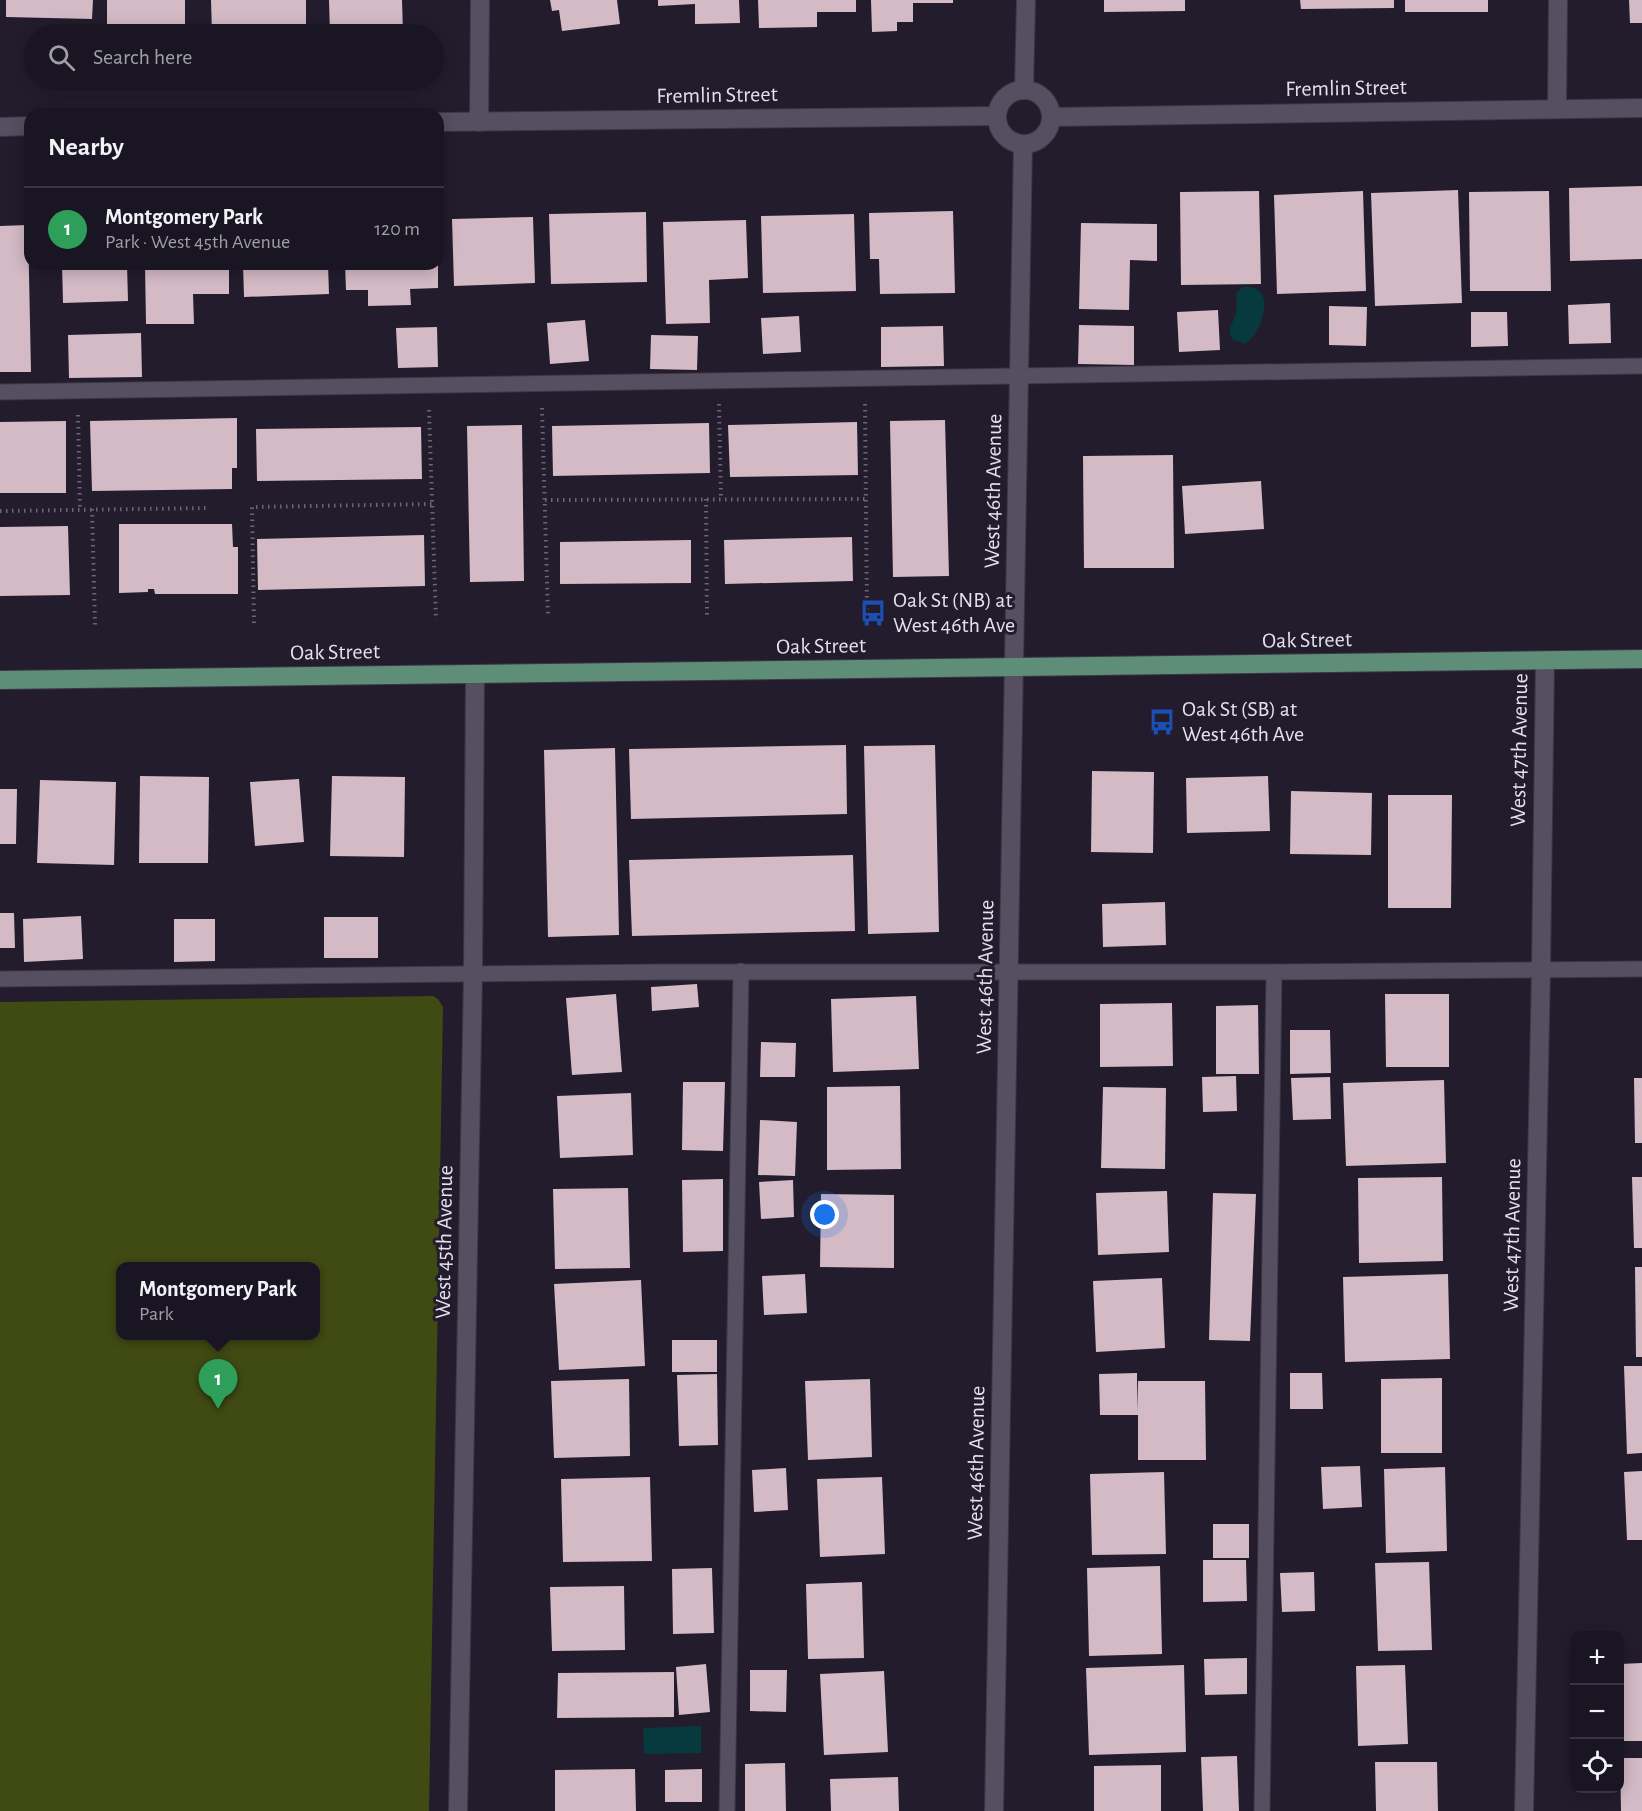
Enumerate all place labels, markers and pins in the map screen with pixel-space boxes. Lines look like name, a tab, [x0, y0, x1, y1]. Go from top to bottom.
place label: Oak St (NB) at West 46th Ave	[893, 589, 1015, 636]
bus stop icon: Oak St (NB) at West 46th Ave	[858, 598, 888, 628]
place label: Oak St (SB) at West 46th Ave	[1182, 698, 1304, 745]
bus stop icon: Oak St (SB) at West 46th Ave	[1147, 707, 1177, 737]
pin: 1	[198, 1360, 238, 1409]

